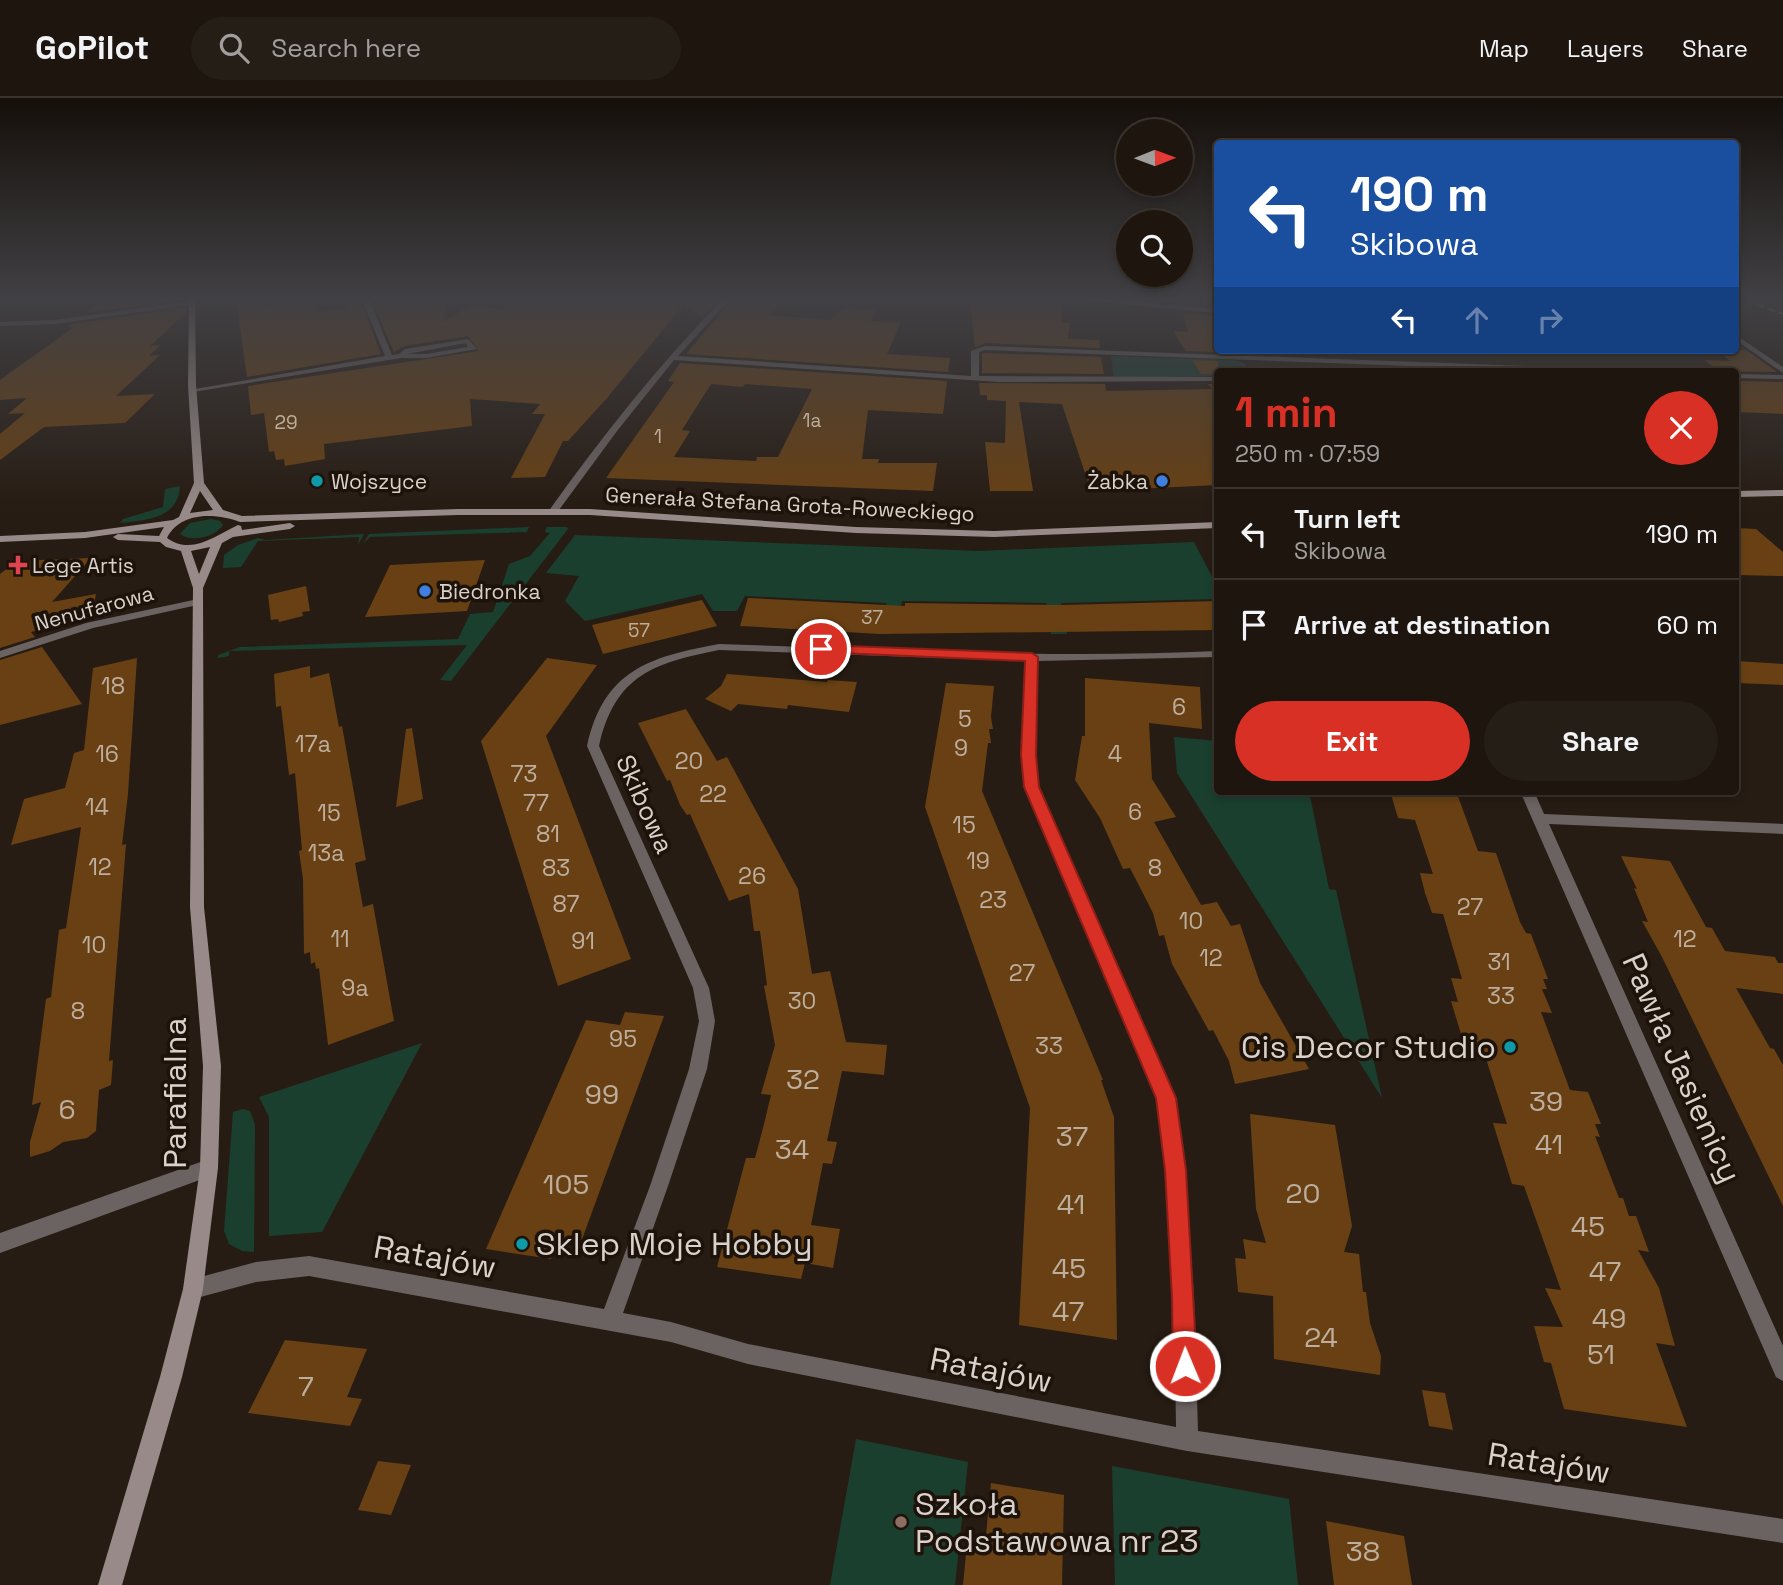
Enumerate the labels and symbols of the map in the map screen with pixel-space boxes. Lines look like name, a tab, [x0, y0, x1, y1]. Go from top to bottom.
north arrow	[1116, 119, 1194, 196]
house number: 1a	[803, 408, 822, 433]
house number: 29	[274, 410, 298, 435]
house number: 1	[654, 424, 662, 449]
place label: Wojszyce	[331, 468, 427, 495]
place label: Żabka	[1087, 468, 1148, 495]
marker: Wojszyce	[309, 473, 325, 489]
marker: Żabka	[1154, 473, 1170, 489]
street label: Generała Stefana Grota-Roweckiego	[605, 481, 975, 527]
place label: Lege Artis	[32, 552, 134, 579]
marker: Lege Artis	[10, 557, 26, 573]
place label: Biedronka	[439, 578, 541, 605]
street label: Nenufarowa	[32, 579, 156, 637]
marker: Biedronka	[417, 583, 433, 599]
house number: 37	[861, 605, 883, 630]
house number: 57	[628, 618, 650, 643]
pin	[791, 619, 851, 679]
house number: 18	[101, 671, 125, 701]
house number: 6	[1172, 692, 1186, 722]
house number: 5	[958, 704, 972, 734]
house number: 17a	[295, 729, 331, 759]
house number: 9	[954, 733, 968, 763]
house number: 16	[95, 739, 119, 769]
house number: 4	[1108, 739, 1122, 769]
house number: 20	[675, 746, 703, 776]
street label: Skibowa	[608, 749, 682, 859]
house number: 73	[511, 759, 537, 789]
house number: 22	[699, 779, 727, 809]
house number: 77	[523, 788, 549, 818]
house number: 14	[85, 792, 109, 822]
house number: 6	[1128, 797, 1142, 827]
house number: 15	[317, 798, 341, 828]
house number: 15	[952, 810, 976, 840]
house number: 81	[536, 819, 560, 849]
house number: 13a	[308, 838, 344, 868]
house number: 19	[966, 846, 990, 876]
house number: 12	[88, 852, 112, 882]
house number: 83	[542, 853, 570, 883]
house number: 8	[1148, 853, 1162, 883]
house number: 26	[738, 861, 766, 891]
house number: 23	[979, 885, 1007, 915]
house number: 87	[552, 889, 580, 919]
house number: 27	[1457, 892, 1483, 922]
house number: 10	[1179, 906, 1203, 936]
house number: 11	[330, 924, 350, 954]
house number: 12	[1673, 924, 1697, 954]
house number: 91	[571, 926, 595, 956]
house number: 10	[82, 930, 106, 960]
house number: 12	[1199, 943, 1223, 973]
house number: 31	[1487, 947, 1511, 977]
street label: Pawła Jasienicy	[1614, 947, 1750, 1189]
house number: 27	[1009, 958, 1035, 988]
house number: 9a	[341, 973, 369, 1003]
house number: 33	[1487, 981, 1515, 1011]
house number: 30	[788, 986, 816, 1016]
house number: 8	[71, 996, 85, 1026]
street label: Parafialna	[155, 1017, 195, 1169]
house number: 95	[609, 1024, 637, 1054]
place label: Cis Decor Studio	[1241, 1027, 1496, 1067]
house number: 33	[1035, 1031, 1063, 1061]
marker: Cis Decor Studio	[1502, 1039, 1518, 1055]
house number: 32	[786, 1061, 820, 1097]
house number: 99	[585, 1076, 619, 1112]
house number: 39	[1529, 1083, 1563, 1119]
house number: 6	[58, 1091, 76, 1127]
house number: 37	[1056, 1118, 1088, 1154]
house number: 41	[1535, 1126, 1563, 1162]
house number: 34	[775, 1131, 809, 1167]
house number: 105	[543, 1166, 589, 1202]
house number: 20	[1286, 1175, 1320, 1211]
house number: 41	[1057, 1186, 1085, 1222]
house number: 45	[1571, 1208, 1605, 1244]
place label: Sklep Moje Hobby	[536, 1224, 813, 1264]
street label: Ratajów	[371, 1227, 499, 1287]
marker: Sklep Moje Hobby	[514, 1236, 530, 1252]
house number: 45	[1052, 1250, 1086, 1286]
house number: 47	[1589, 1253, 1621, 1289]
house number: 47	[1052, 1293, 1084, 1329]
house number: 49	[1592, 1300, 1626, 1336]
house number: 24	[1304, 1319, 1338, 1355]
position arrow	[1148, 1329, 1222, 1403]
house number: 51	[1587, 1336, 1615, 1372]
street label: Ratajów	[927, 1339, 1055, 1401]
house number: 7	[298, 1368, 314, 1404]
street label: Ratajów	[1485, 1434, 1613, 1492]
place label: Szkoła Podstawowa nr 23	[915, 1484, 1199, 1561]
marker: Szkoła Podstawowa nr 23	[893, 1514, 909, 1530]
house number: 38	[1346, 1533, 1380, 1569]

